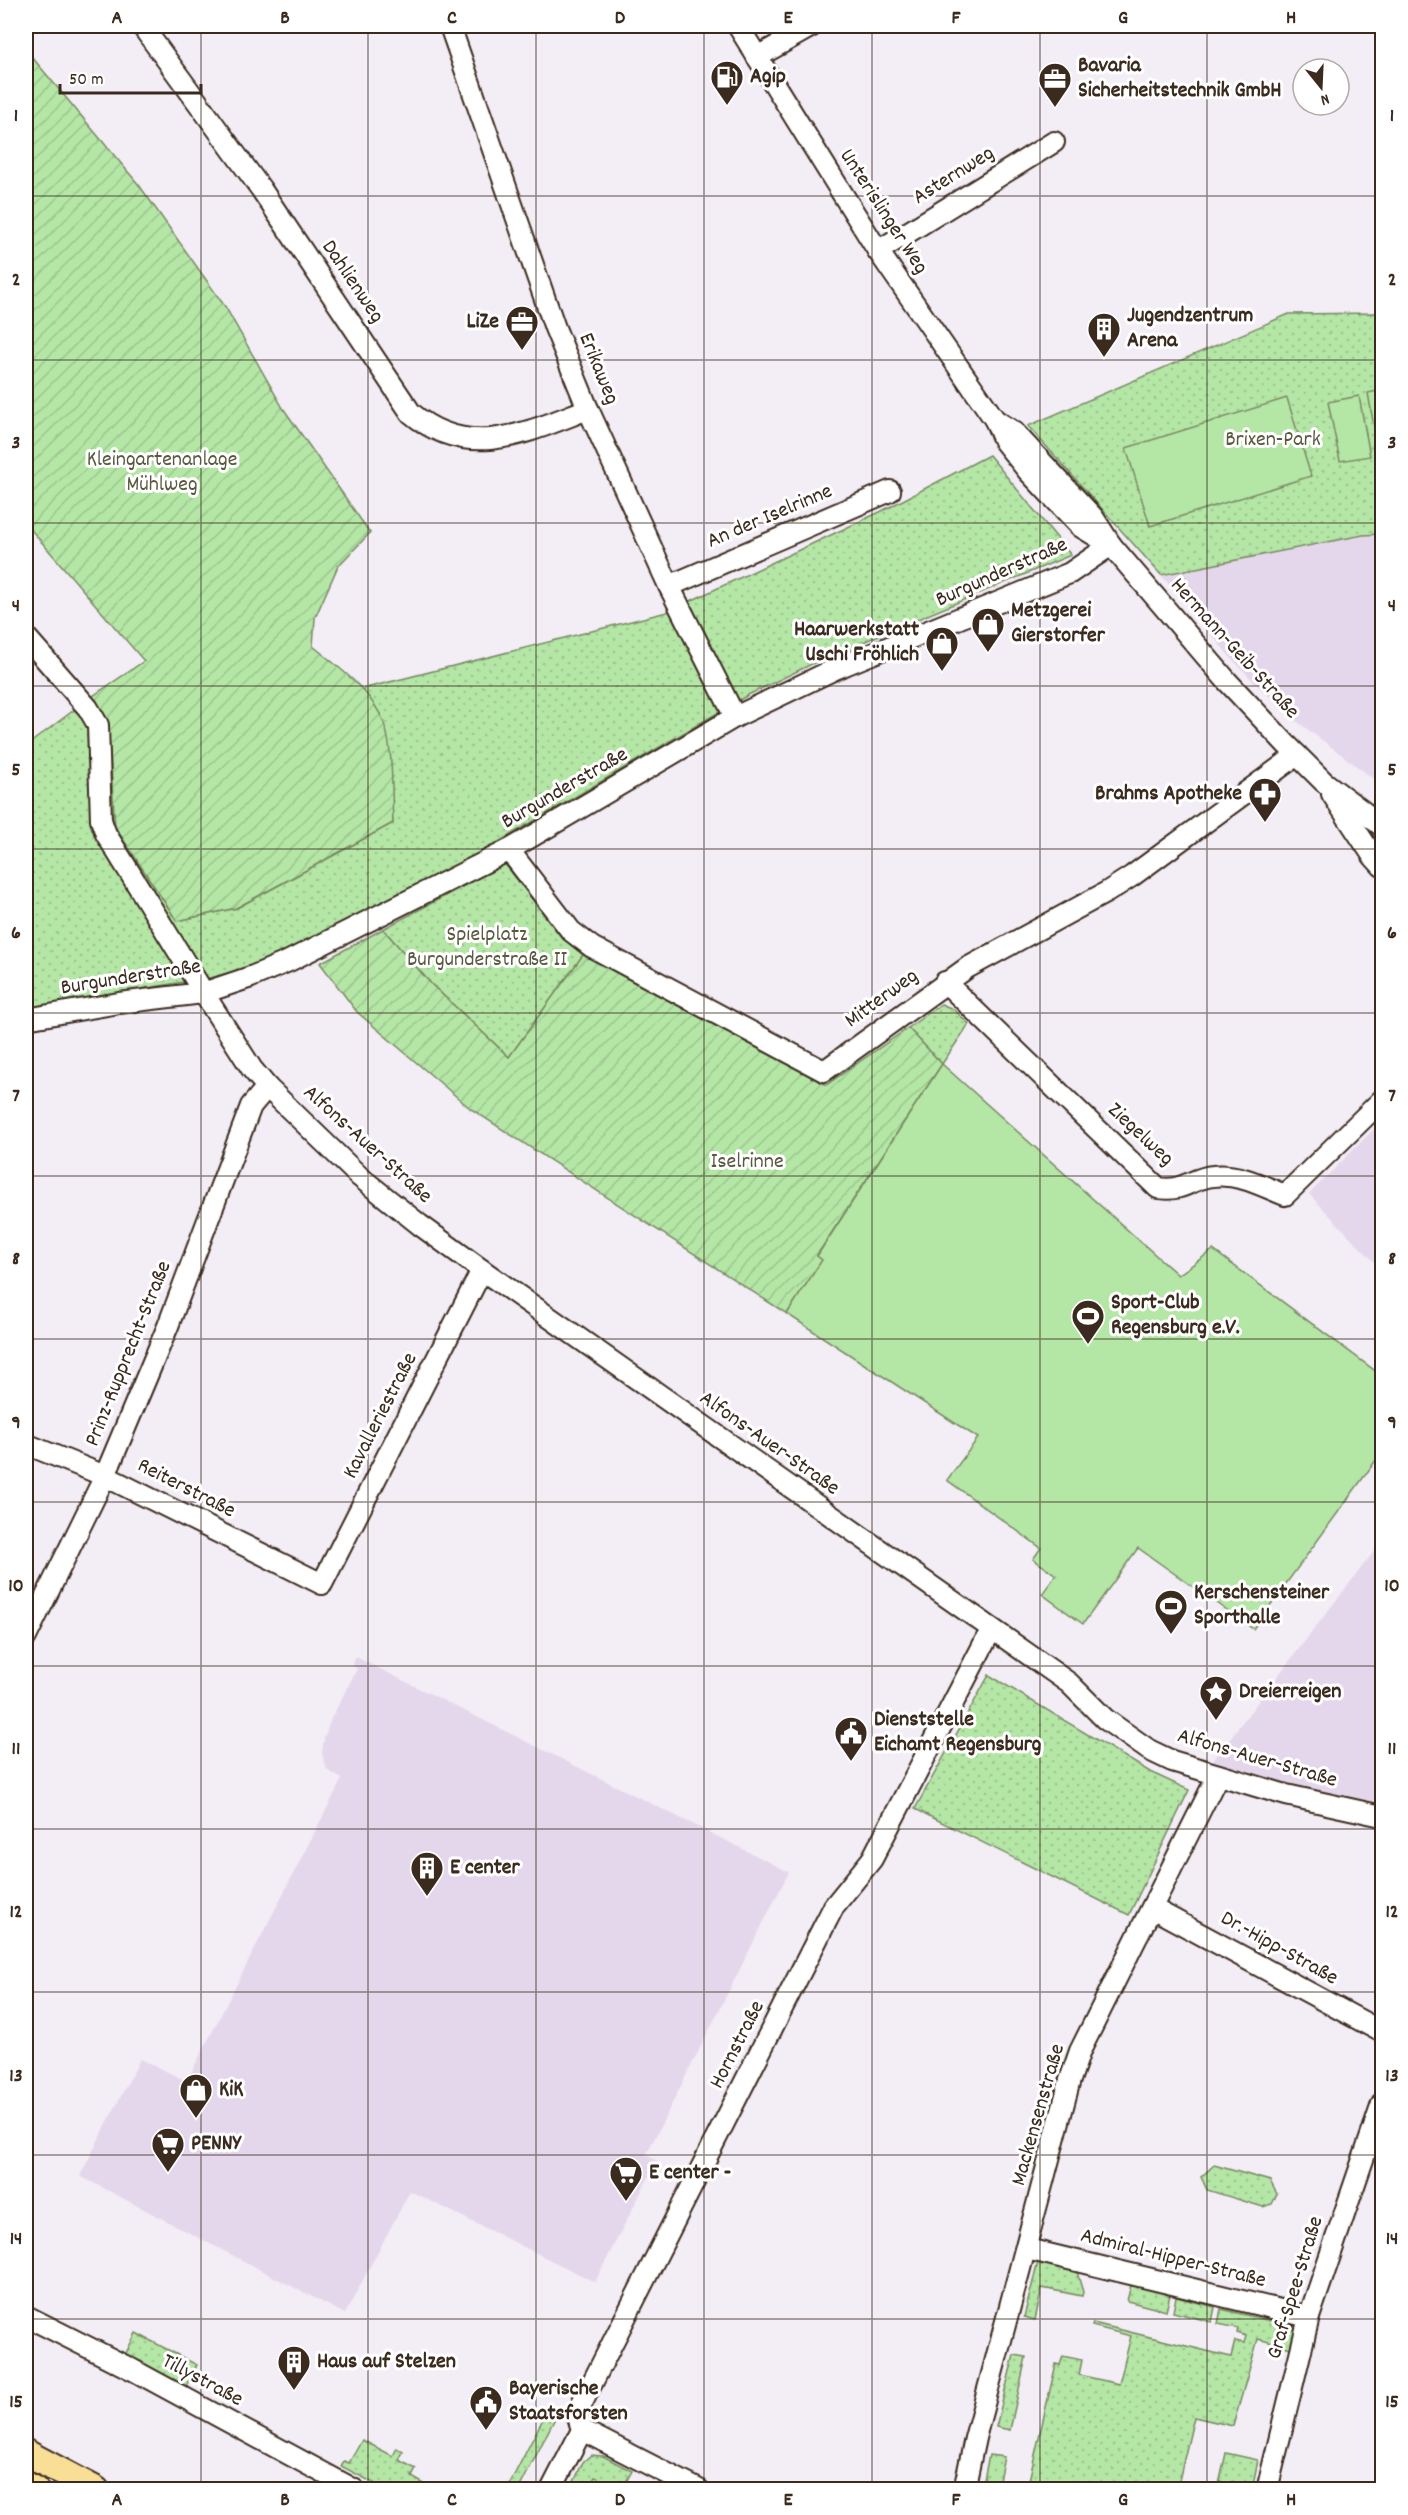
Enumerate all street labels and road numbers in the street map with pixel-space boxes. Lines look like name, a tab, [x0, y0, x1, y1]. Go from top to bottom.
street label: Asternweg	[907, 139, 1001, 213]
street label: Unterislinger Weg	[831, 143, 935, 281]
street label: Dahlienweg	[313, 234, 391, 330]
street label: Erikaweg	[570, 328, 626, 410]
street label: An der Iselrinne	[702, 477, 838, 557]
street label: Burgunderstraße	[931, 530, 1073, 616]
street label: Hermann-Geib-Straße	[1162, 571, 1306, 727]
street label: Burgunderstraße	[496, 740, 634, 838]
street label: Burgunderstraße	[59, 952, 203, 1004]
street label: Mitterweg	[839, 962, 925, 1036]
street label: Alfons-Auer-Straße	[295, 1078, 439, 1212]
street label: Ziegelweg	[1100, 1096, 1180, 1174]
street label: Prinz-Rupprecht-Straße	[78, 1257, 180, 1451]
street label: Kavalleriestraße	[336, 1347, 426, 1485]
street label: Alfons-Auer-Straße	[693, 1384, 845, 1504]
street label: Reiterstraße	[132, 1451, 240, 1527]
street label: Alfons-Auer-Straße	[1173, 1721, 1341, 1797]
street label: Dr.-Hipp-Straße	[1215, 1904, 1343, 1994]
street label: Hornstraße	[703, 1995, 773, 2095]
street label: Mackensenstraße	[1004, 2041, 1074, 2189]
street label: Graf-Spee-Straße	[1260, 2213, 1332, 2363]
street label: Admiral-Hipper-Straße	[1077, 2221, 1269, 2297]
street label: Tillystraße	[156, 2347, 248, 2415]

